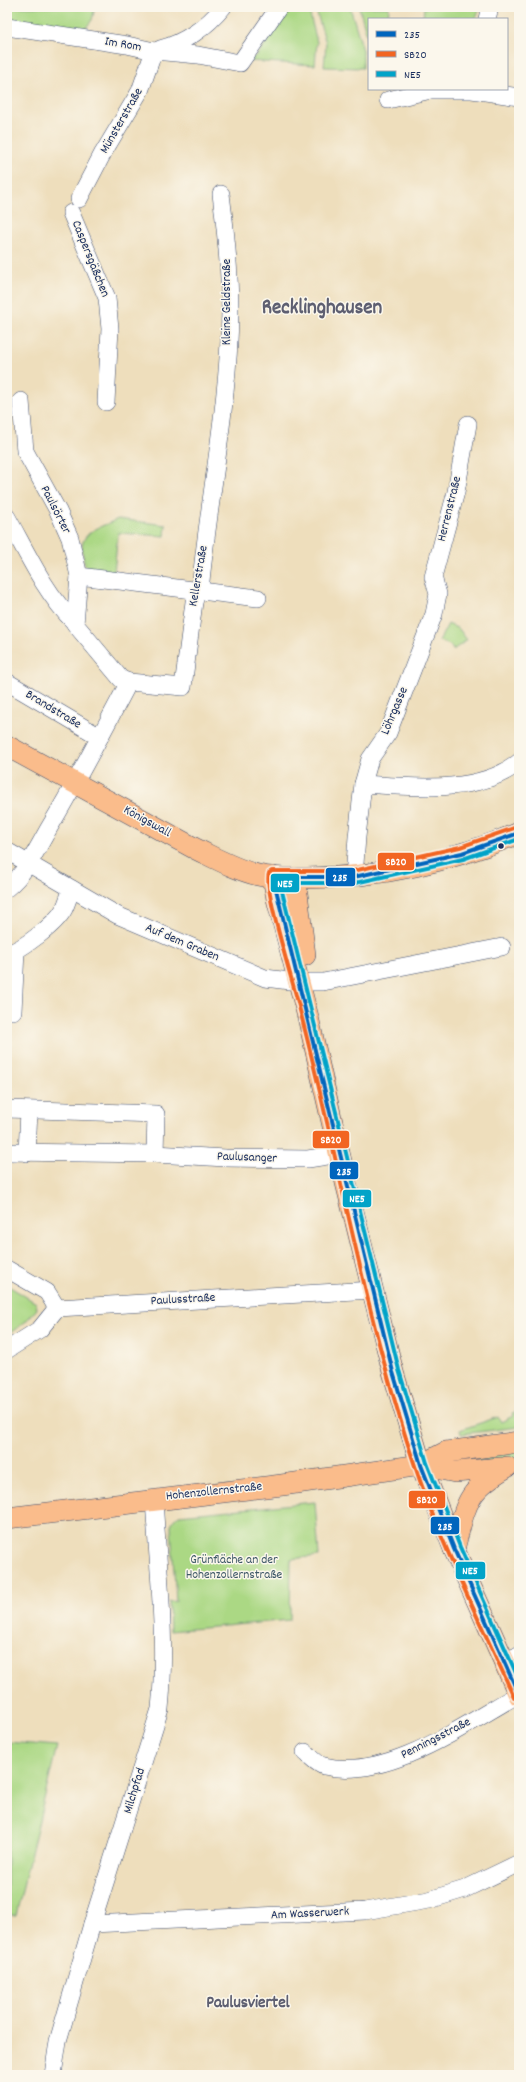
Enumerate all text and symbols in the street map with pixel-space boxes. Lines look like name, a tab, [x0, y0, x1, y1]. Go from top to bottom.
legend	[368, 18, 508, 90]
text: 235	[404, 27, 420, 44]
street label: Im Rom	[103, 32, 143, 58]
text: SB20	[404, 47, 427, 64]
text: NE5	[404, 67, 421, 84]
street label: Münsterstraße	[95, 84, 149, 157]
street label: Caspersgäßchen	[66, 218, 114, 300]
street label: Kleine Geldstraße	[218, 258, 237, 345]
district label: Recklinghausen	[262, 294, 383, 324]
street label: Herrenstraße	[433, 474, 467, 544]
street label: Paulsörter	[35, 482, 75, 538]
street label: Kellerstraße	[184, 544, 214, 608]
street label: Löhrgasse	[376, 684, 414, 738]
street label: Brandstraße	[21, 686, 85, 734]
street label: Königswall	[120, 801, 174, 843]
unlabelled marker	[496, 841, 506, 851]
line badge: SB20	[377, 852, 415, 871]
text: SB20	[386, 855, 406, 871]
line badge: 235	[325, 867, 356, 887]
text: 235	[333, 871, 347, 887]
line badge: NE5	[270, 873, 300, 893]
text: NE5	[277, 877, 293, 893]
street label: Auf dem Graben	[142, 919, 222, 967]
line badge: SB20	[312, 1130, 350, 1149]
text: SB20	[321, 1133, 341, 1149]
street label: Paulusanger	[217, 1147, 278, 1169]
line badge: 235	[329, 1161, 359, 1180]
text: 235	[337, 1165, 351, 1181]
line badge: NE5	[342, 1189, 372, 1208]
text: NE5	[349, 1192, 365, 1208]
street label: Paulusstraße	[150, 1289, 216, 1311]
street label: Hohenzollernstraße	[165, 1477, 263, 1507]
line badge: SB20	[408, 1490, 446, 1509]
text: SB20	[417, 1493, 437, 1509]
line badge: 235	[430, 1516, 460, 1535]
text: 235	[438, 1520, 452, 1536]
park label: Grünfläche an der Hohenzollernstraße	[186, 1551, 283, 1585]
line badge: NE5	[455, 1561, 486, 1580]
text: NE5	[462, 1564, 478, 1580]
street label: Penningsstraße	[398, 1713, 475, 1765]
street label: Milchpfad	[119, 1766, 151, 1816]
street label: Am Wasserwerk	[270, 1902, 350, 1926]
district label: Paulusviertel	[206, 1992, 291, 2016]

